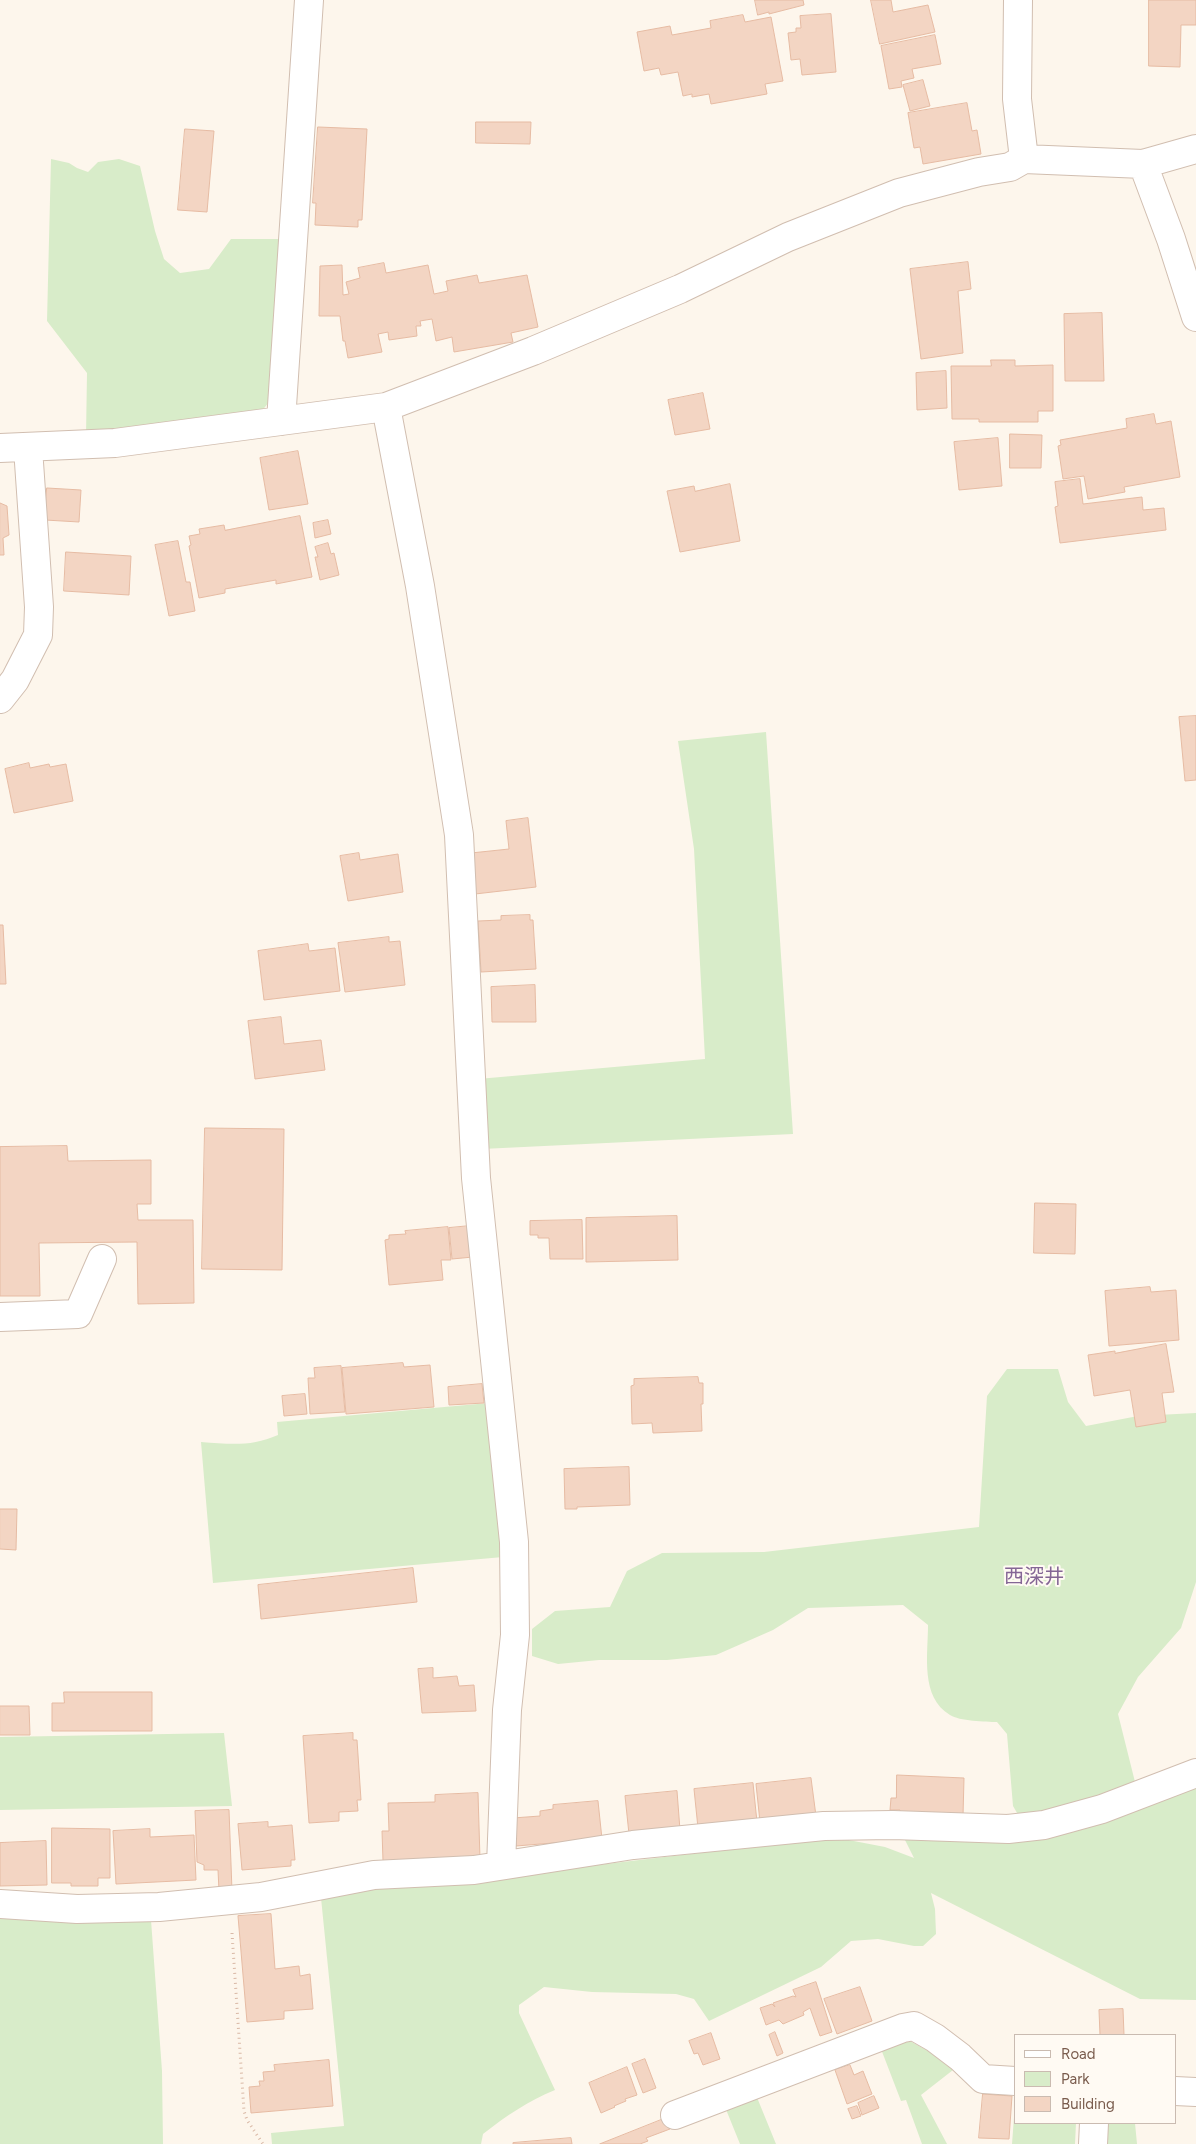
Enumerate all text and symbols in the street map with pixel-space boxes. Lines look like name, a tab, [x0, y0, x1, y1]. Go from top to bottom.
district label: 西深井	[1004, 1565, 1064, 1589]
legend	[1014, 2034, 1176, 2124]
text: Road	[1061, 2045, 1096, 2063]
text: Park	[1061, 2070, 1090, 2088]
text: Building	[1061, 2095, 1115, 2113]

